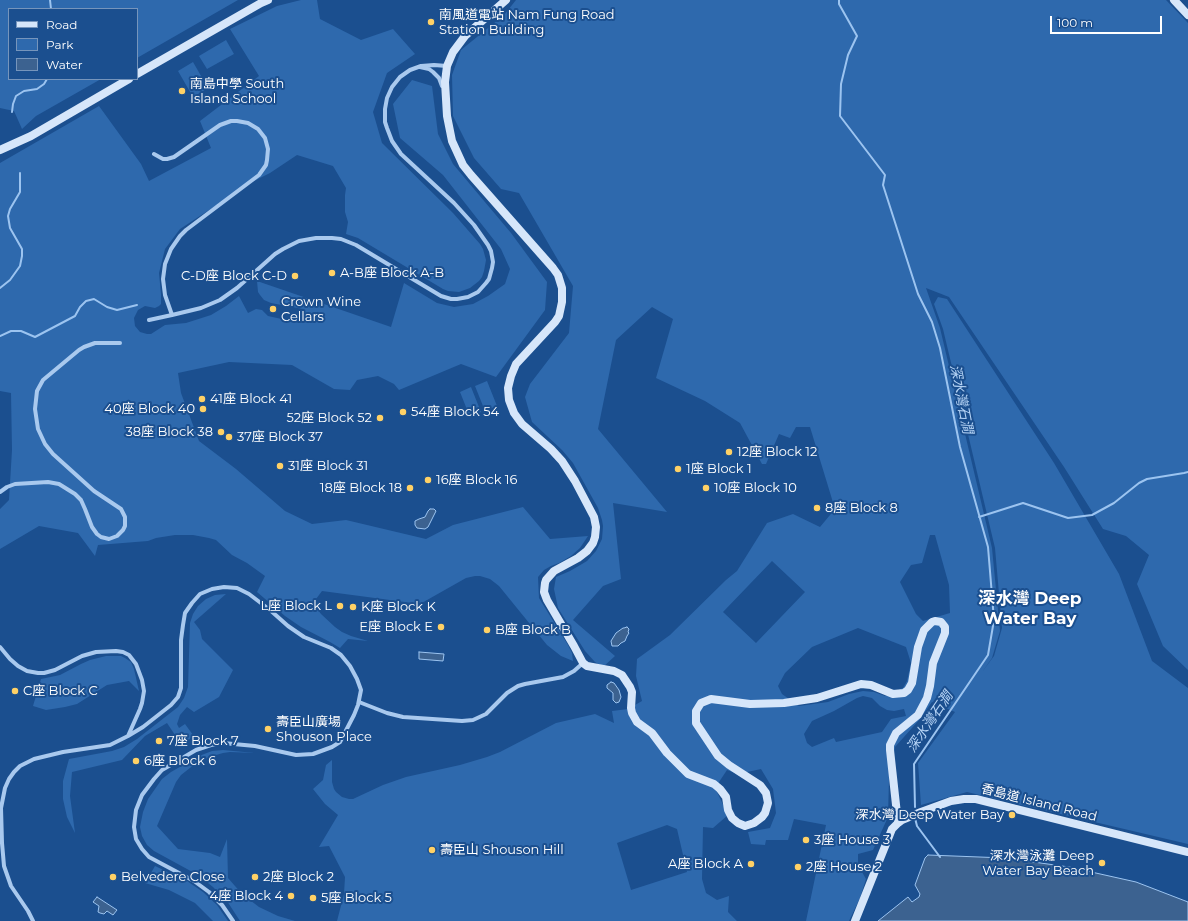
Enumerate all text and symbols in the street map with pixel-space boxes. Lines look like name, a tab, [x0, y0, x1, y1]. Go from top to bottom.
place label: 南風道電站 Nam Fung Road Station Building	[439, 7, 615, 38]
legend	[8, 8, 138, 80]
scale bar	[1052, 8, 1164, 34]
text: 100 m	[1057, 15, 1093, 30]
text: Road	[46, 17, 77, 32]
marker: 南風道電站 Nam Fung Road Station Building	[426, 17, 436, 27]
text: Park	[46, 37, 73, 52]
text: Water	[46, 57, 82, 72]
place label: 南島中學 South Island School	[190, 76, 284, 107]
marker: 南島中學 South Island School	[177, 86, 187, 96]
place label: A-B座 Block A-B	[340, 265, 444, 281]
place label: C-D座 Block C-D	[181, 268, 287, 284]
marker: A-B座 Block A-B	[327, 268, 337, 278]
marker: C-D座 Block C-D	[290, 271, 300, 281]
place label: Crown Wine Cellars	[281, 294, 361, 325]
marker: Crown Wine Cellars	[268, 304, 278, 314]
water label: 深水灣石澗	[946, 363, 976, 435]
place label: 41座 Block 41	[210, 391, 292, 407]
marker: 41座 Block 41	[197, 394, 207, 404]
place label: 40座 Block 40	[104, 401, 195, 417]
marker: 40座 Block 40	[198, 404, 208, 414]
place label: 54座 Block 54	[411, 404, 499, 420]
marker: 54座 Block 54	[398, 407, 408, 417]
place label: 52座 Block 52	[286, 410, 372, 426]
marker: 52座 Block 52	[375, 413, 385, 423]
place label: 38座 Block 38	[125, 424, 213, 440]
marker: 38座 Block 38	[216, 427, 226, 437]
place label: 37座 Block 37	[237, 429, 323, 445]
marker: 37座 Block 37	[224, 432, 234, 442]
place label: 12座 Block 12	[737, 444, 817, 460]
marker: 12座 Block 12	[724, 447, 734, 457]
place label: 31座 Block 31	[288, 458, 368, 474]
marker: 31座 Block 31	[275, 461, 285, 471]
place label: 1座 Block 1	[686, 461, 752, 477]
marker: 1座 Block 1	[673, 464, 683, 474]
place label: 16座 Block 16	[436, 472, 517, 488]
marker: 16座 Block 16	[423, 475, 433, 485]
place label: 18座 Block 18	[320, 480, 402, 496]
place label: 10座 Block 10	[714, 480, 797, 496]
marker: 18座 Block 18	[405, 483, 415, 493]
marker: 10座 Block 10	[701, 483, 711, 493]
place label: 8座 Block 8	[825, 500, 898, 516]
marker: 8座 Block 8	[812, 503, 822, 513]
district label: 深水灣 Deep Water Bay	[978, 589, 1082, 629]
place label: L座 Block L	[260, 598, 332, 614]
place label: K座 Block K	[361, 599, 436, 615]
marker: L座 Block L	[335, 601, 345, 611]
marker: K座 Block K	[348, 602, 358, 612]
place label: E座 Block E	[359, 619, 433, 635]
marker: E座 Block E	[436, 622, 446, 632]
place label: B座 Block B	[495, 622, 571, 638]
marker: B座 Block B	[482, 625, 492, 635]
place label: C座 Block C	[23, 683, 98, 699]
marker: C座 Block C	[10, 686, 20, 696]
water label: 深水灣石澗	[903, 688, 957, 756]
place label: 壽臣山廣場 Shouson Place	[276, 714, 372, 745]
marker: 壽臣山廣場 Shouson Place	[263, 724, 273, 734]
place label: 7座 Block 7	[167, 733, 239, 749]
marker: 7座 Block 7	[154, 736, 164, 746]
place label: 6座 Block 6	[144, 753, 216, 769]
marker: 6座 Block 6	[131, 756, 141, 766]
street label: 香島道 Island Road	[979, 781, 1099, 825]
place label: 深水灣 Deep Water Bay	[856, 807, 1004, 823]
marker: 深水灣 Deep Water Bay	[1007, 810, 1017, 820]
place label: 3座 House 3	[814, 832, 890, 848]
marker: 3座 House 3	[801, 835, 811, 845]
place label: 壽臣山 Shouson Hill	[440, 842, 564, 858]
marker: 壽臣山 Shouson Hill	[427, 845, 437, 855]
place label: 深水灣泳灘 Deep Water Bay Beach	[982, 848, 1094, 879]
place label: A座 Block A	[668, 856, 743, 872]
marker: 深水灣泳灘 Deep Water Bay Beach	[1097, 858, 1107, 868]
marker: A座 Block A	[746, 859, 756, 869]
place label: 2座 House 2	[806, 859, 882, 875]
marker: 2座 House 2	[793, 862, 803, 872]
place label: Belvedere Close	[121, 869, 225, 885]
place label: 2座 Block 2	[263, 869, 334, 885]
marker: Belvedere Close	[108, 872, 118, 882]
marker: 2座 Block 2	[250, 872, 260, 882]
place label: 4座 Block 4	[210, 888, 283, 904]
place label: 5座 Block 5	[321, 890, 392, 906]
marker: 4座 Block 4	[286, 891, 296, 901]
marker: 5座 Block 5	[308, 893, 318, 903]

